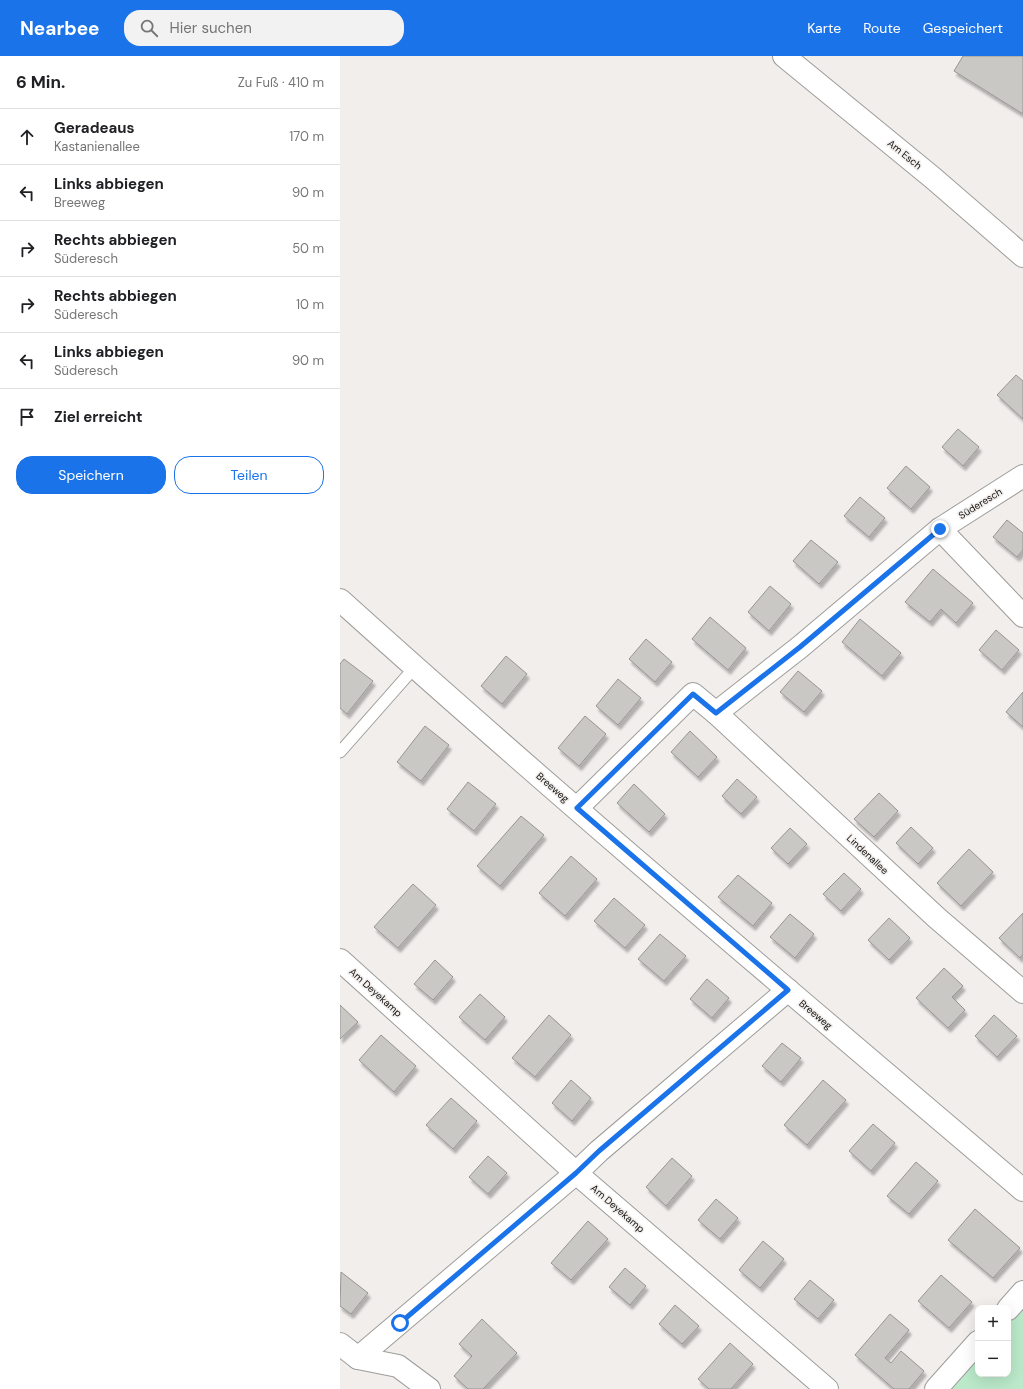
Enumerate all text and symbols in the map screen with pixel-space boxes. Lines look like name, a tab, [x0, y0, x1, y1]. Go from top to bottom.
search box	[124, 10, 404, 46]
text: Nearbee	[20, 16, 100, 41]
icon: search	[138, 17, 160, 39]
text: Hier suchen	[170, 18, 252, 38]
text: Karte	[807, 19, 841, 37]
text: Route	[863, 19, 901, 37]
text: Gespeichert	[923, 19, 1003, 37]
text: 6 Min.	[16, 71, 65, 93]
text: Zu Fuß · 410 m	[238, 74, 324, 91]
text: Geradeaus	[54, 118, 135, 138]
icon: ahead	[16, 126, 38, 148]
text: 170 m	[289, 128, 324, 145]
street label: Am Esch	[885, 137, 925, 172]
text: Kastanienallee	[54, 138, 140, 155]
text: Links abbiegen	[54, 174, 164, 194]
icon: left	[16, 182, 38, 204]
text: 90 m	[292, 184, 324, 201]
text: Breeweg	[54, 194, 105, 211]
text: Rechts abbiegen	[54, 230, 177, 250]
icon: right	[16, 238, 38, 260]
text: 50 m	[292, 240, 324, 257]
text: Süderesch	[54, 250, 118, 267]
text: Rechts abbiegen	[54, 286, 177, 306]
icon: right	[16, 294, 38, 316]
text: 10 m	[296, 296, 324, 313]
text: Süderesch	[54, 306, 118, 323]
text: Links abbiegen	[54, 342, 164, 362]
icon: left	[16, 350, 38, 372]
text: 90 m	[292, 352, 324, 369]
text: Süderesch	[54, 362, 118, 379]
icon: arrive	[16, 406, 38, 428]
text: Ziel erreicht	[54, 407, 143, 427]
button: Speichern	[16, 456, 166, 494]
button: Teilen	[174, 456, 324, 494]
street label: Süderesch	[956, 485, 1005, 522]
route end	[931, 520, 949, 538]
street label: Breeweg	[534, 770, 572, 805]
street label: Lindenallee	[844, 832, 891, 877]
street label: Am Deyekamp	[346, 965, 405, 1020]
street label: Breeweg	[796, 997, 835, 1032]
street label: Am Deyekamp	[588, 1182, 647, 1235]
map controls	[975, 1305, 1011, 1377]
button: +	[975, 1305, 1011, 1341]
route start	[391, 1314, 409, 1332]
button: −	[975, 1341, 1011, 1377]

